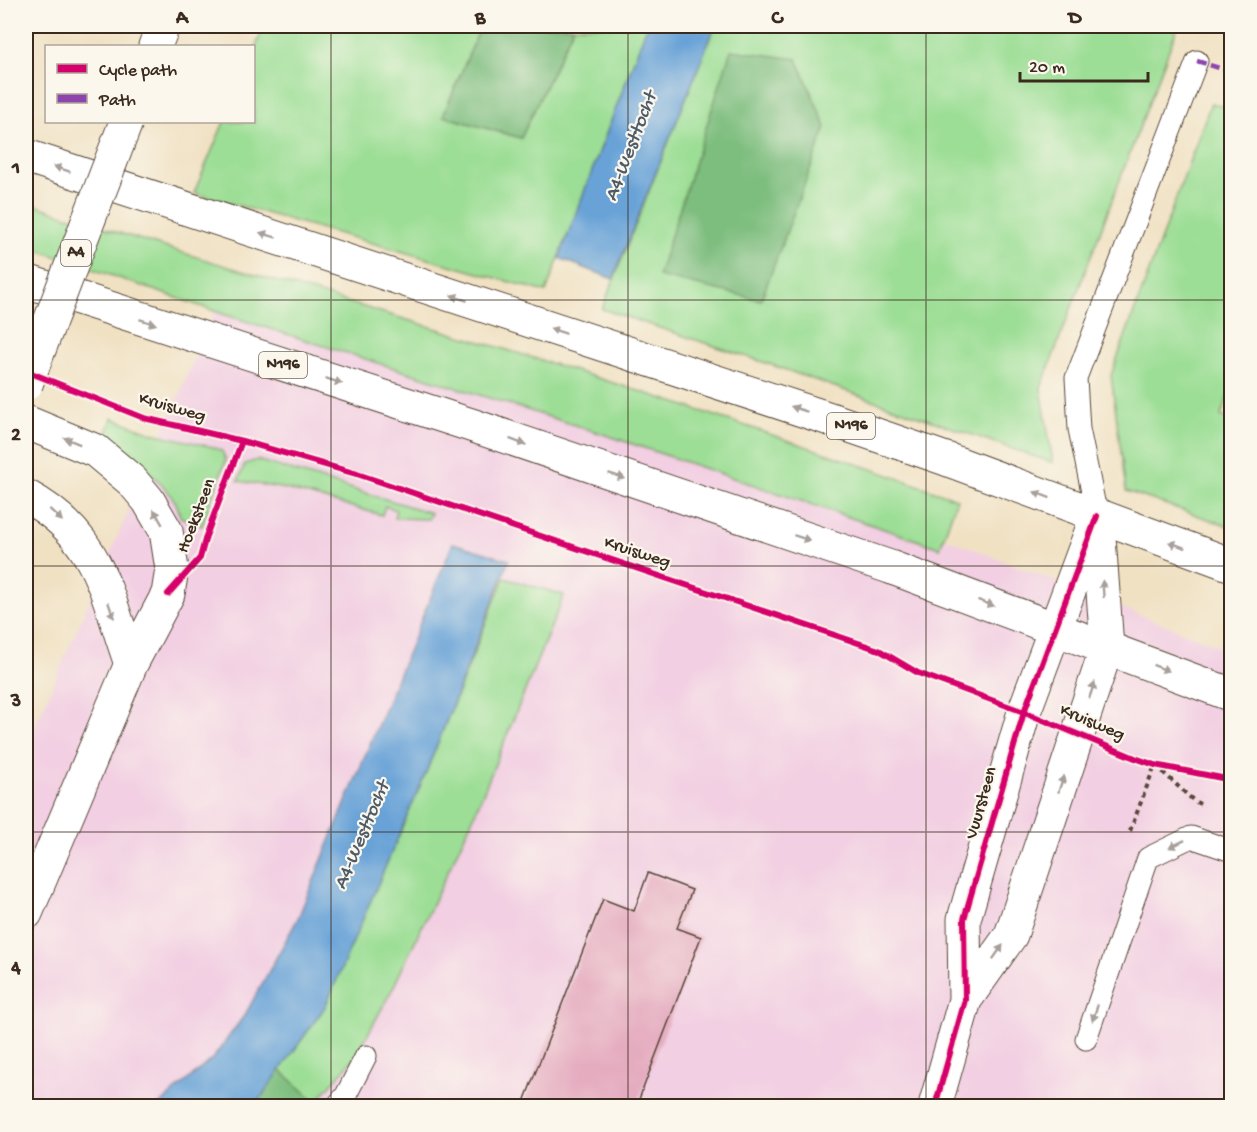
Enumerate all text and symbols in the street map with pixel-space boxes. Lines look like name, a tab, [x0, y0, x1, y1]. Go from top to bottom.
text: A	[175, 8, 190, 31]
text: B	[474, 8, 486, 31]
text: C	[771, 8, 785, 31]
text: D	[1066, 8, 1082, 31]
legend	[45, 45, 255, 123]
scale bar	[1020, 45, 1148, 83]
text: 20 m	[1029, 58, 1065, 79]
text: Cycle path	[99, 61, 177, 82]
water label: A4-Westtocht	[601, 86, 665, 205]
text: Path	[98, 91, 136, 112]
text: 1	[11, 158, 20, 181]
one-way arrow	[53, 164, 71, 173]
one-way arrow	[259, 230, 277, 239]
road number: A4	[61, 240, 91, 266]
one-way arrow	[450, 293, 468, 302]
one-way arrow	[139, 318, 157, 327]
one-way arrow	[549, 326, 567, 335]
road number: N196	[259, 352, 307, 378]
one-way arrow	[325, 377, 343, 387]
street label: Kruisweg	[136, 388, 208, 428]
one-way arrow	[790, 404, 808, 413]
road number: N196	[827, 413, 875, 439]
text: 2	[11, 425, 21, 448]
one-way arrow	[62, 436, 80, 446]
one-way arrow	[509, 437, 527, 447]
one-way arrow	[608, 472, 626, 481]
street label: Hoeksteen	[173, 475, 221, 556]
one-way arrow	[1033, 490, 1051, 500]
one-way arrow	[48, 508, 63, 521]
one-way arrow	[153, 509, 163, 526]
street label: Kruisweg	[601, 532, 673, 574]
one-way arrow	[793, 534, 811, 543]
one-way arrow	[1167, 540, 1185, 550]
one-way arrow	[1098, 579, 1107, 598]
one-way arrow	[977, 598, 995, 608]
one-way arrow	[107, 601, 117, 619]
one-way arrow	[1153, 663, 1171, 673]
one-way arrow	[1088, 681, 1098, 699]
text: 3	[10, 691, 21, 714]
street label: Kruisweg	[1056, 700, 1128, 746]
street label: Vuursteen	[961, 764, 1002, 843]
water label: A4-Westtocht	[330, 775, 397, 893]
one-way arrow	[1056, 775, 1066, 793]
one-way arrow	[1168, 840, 1185, 849]
one-way arrow	[992, 944, 1004, 959]
text: 4	[10, 958, 21, 981]
one-way arrow	[1090, 1004, 1099, 1022]

